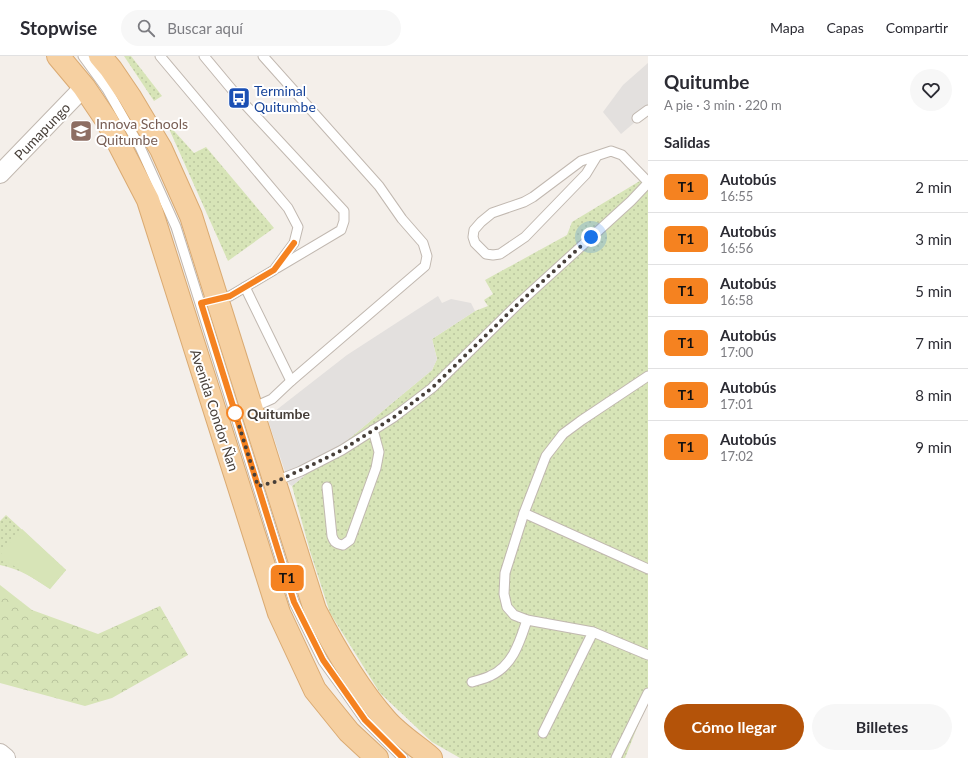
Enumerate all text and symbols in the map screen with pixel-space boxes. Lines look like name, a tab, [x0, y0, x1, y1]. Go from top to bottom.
search box	[121, 10, 401, 46]
text: Stopwise	[20, 16, 97, 39]
icon: search	[135, 17, 157, 39]
text: Buscar aquí	[167, 19, 243, 37]
text: Mapa	[770, 19, 805, 36]
text: Capas	[827, 19, 864, 36]
text: Compartir	[886, 19, 948, 36]
button: heart	[910, 69, 952, 111]
text: Quitumbe	[664, 70, 749, 93]
place label: Terminal Quitumbe	[254, 82, 316, 115]
bus stop icon: Terminal Quitumbe	[226, 85, 252, 111]
text: A pie · 3 min · 220 m	[664, 97, 782, 113]
street label: Pumapungo	[10, 99, 74, 163]
place label: Innova Schools Quitumbe	[96, 115, 188, 148]
school or university icon: Innova Schools Quitumbe	[68, 118, 94, 144]
text: Salidas	[664, 133, 710, 151]
text: Autobús	[720, 170, 776, 188]
text: T1	[678, 178, 694, 195]
text: 2 min	[915, 178, 952, 196]
text: 16:55	[720, 188, 753, 204]
text: Autobús	[720, 222, 776, 240]
your location	[581, 227, 601, 247]
text: T1	[678, 230, 694, 247]
text: 3 min	[915, 230, 952, 248]
text: 16:56	[720, 240, 753, 256]
text: Autobús	[720, 274, 776, 292]
text: T1	[678, 282, 694, 299]
text: 5 min	[915, 282, 952, 300]
text: 16:58	[720, 292, 753, 308]
text: Autobús	[720, 326, 776, 344]
text: T1	[678, 334, 694, 351]
text: 7 min	[915, 334, 952, 352]
text: 17:00	[720, 344, 753, 360]
street label: Avenida Condor Ñan	[187, 347, 243, 473]
text: Autobús	[720, 378, 776, 396]
text: T1	[678, 386, 694, 403]
text: 8 min	[915, 386, 952, 404]
text: 17:01	[720, 396, 753, 412]
marker: Quitumbe	[226, 404, 244, 422]
place label: Quitumbe	[247, 405, 310, 422]
text: Autobús	[720, 430, 776, 448]
text: T1	[678, 438, 694, 455]
text: 9 min	[915, 438, 952, 456]
text: 17:02	[720, 448, 753, 464]
line badge: T1	[269, 565, 305, 591]
text: T1	[279, 569, 295, 586]
button: Cómo llegar	[664, 704, 804, 750]
button: Billetes	[812, 704, 952, 750]

